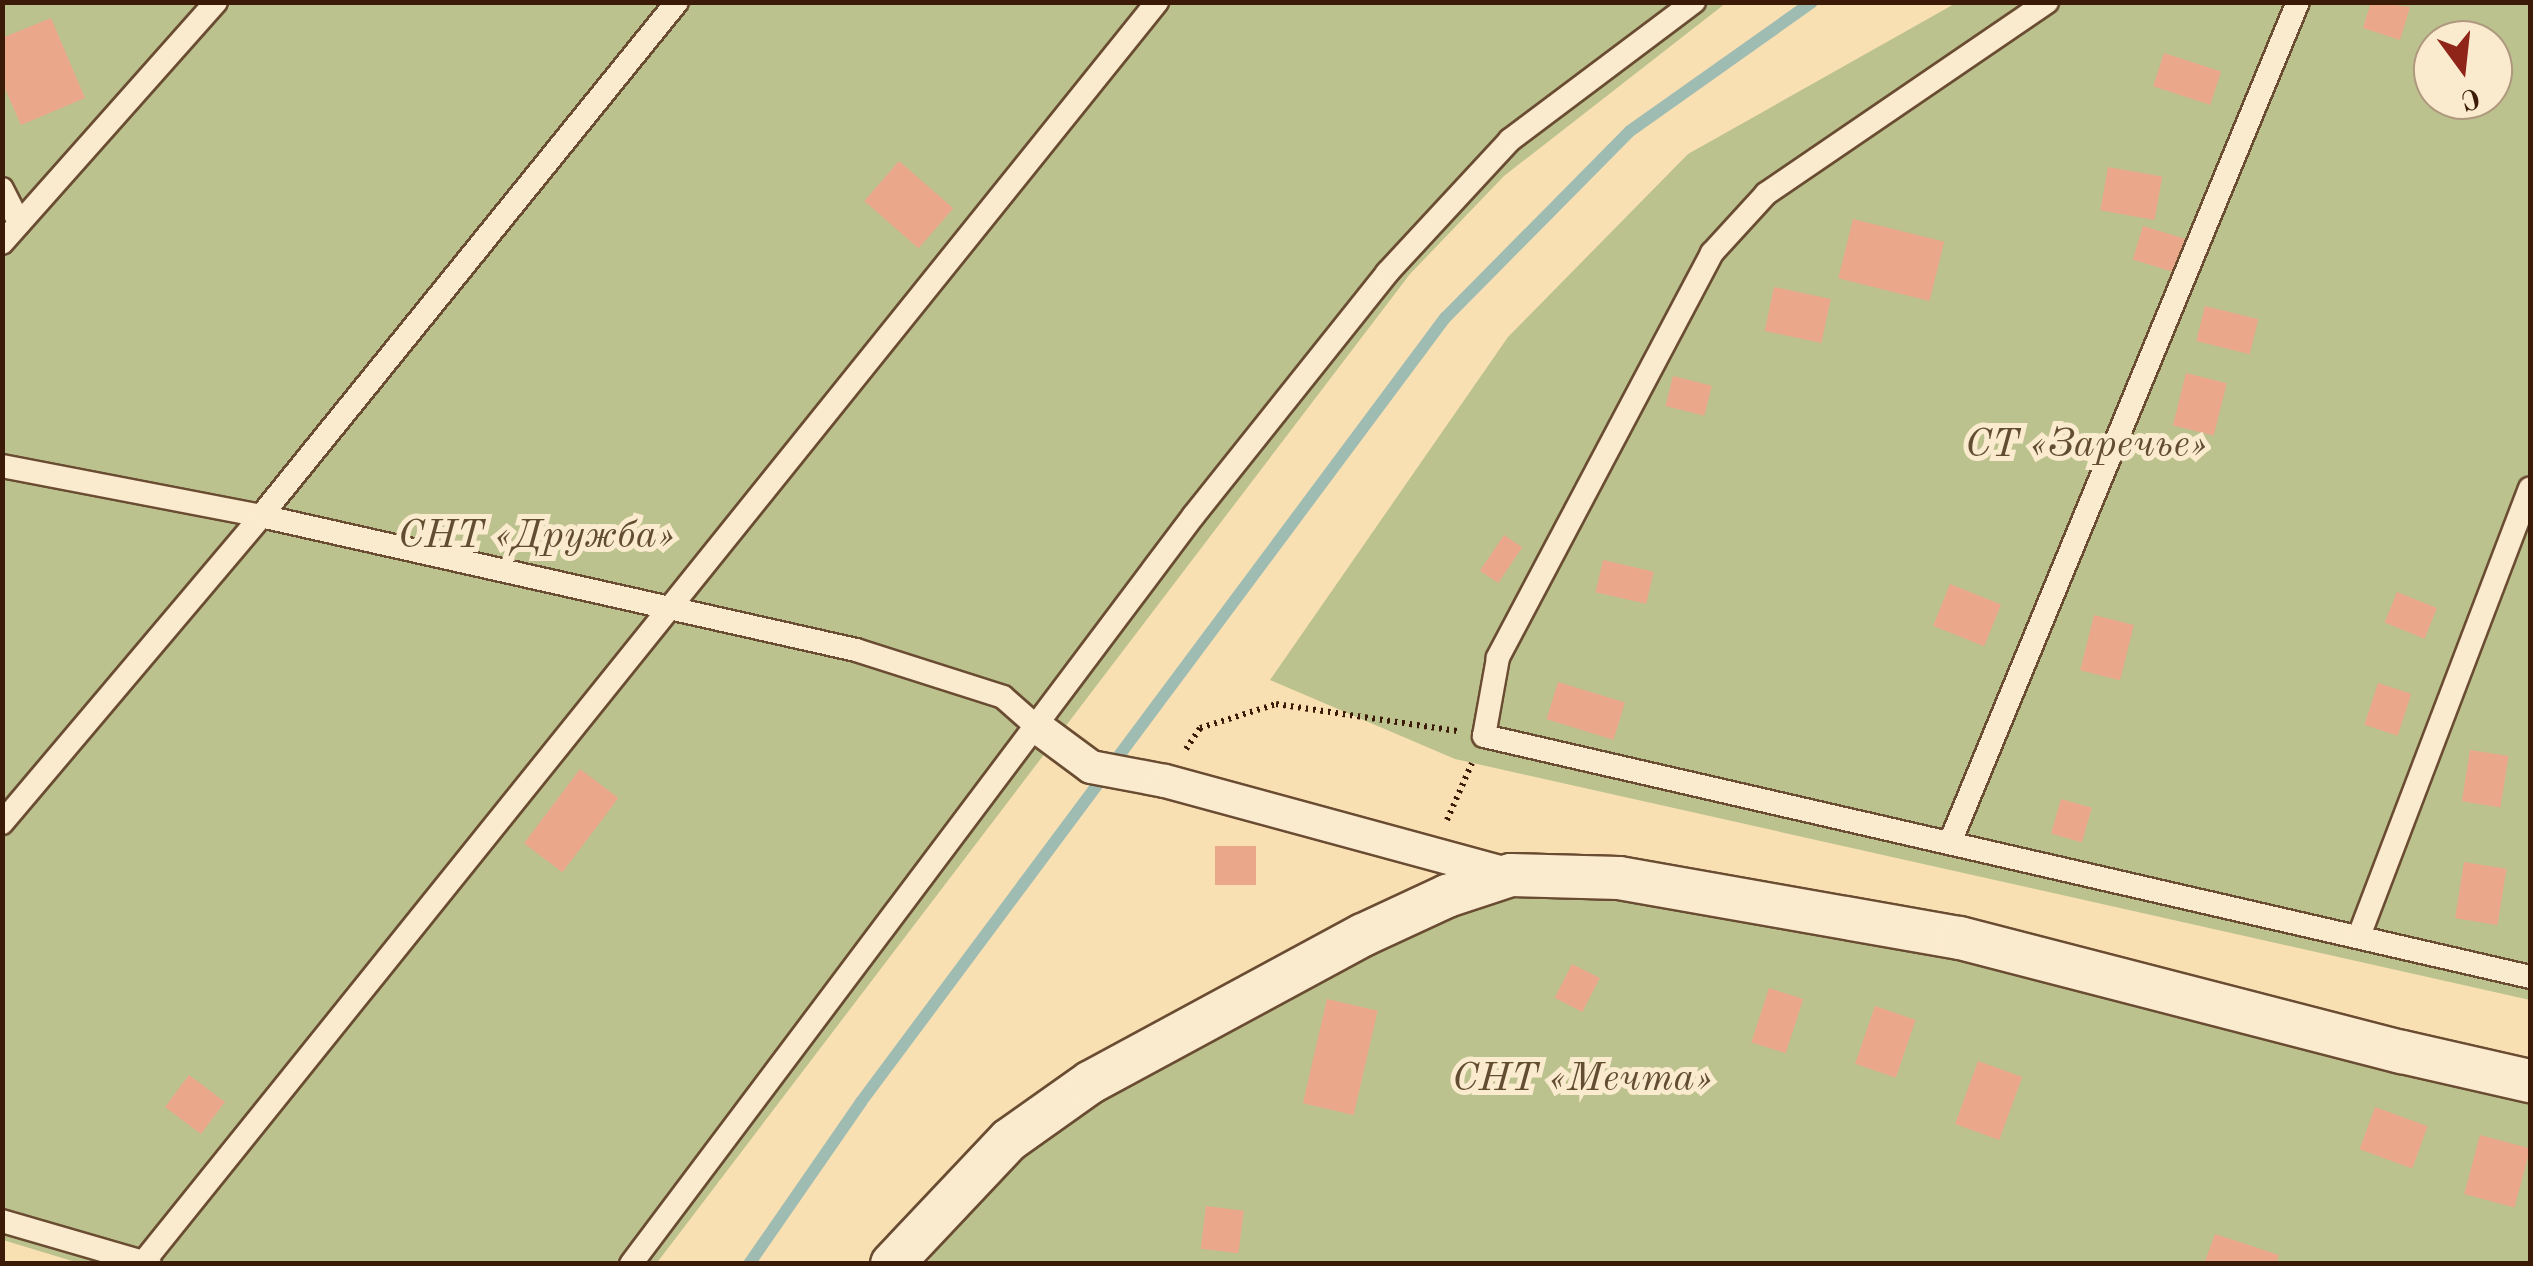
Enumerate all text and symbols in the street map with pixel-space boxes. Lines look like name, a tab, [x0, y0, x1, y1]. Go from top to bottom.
north arrow	[2413, 20, 2513, 120]
text: С	[2458, 81, 2483, 113]
park label: СТ «Заречье»	[1965, 422, 2207, 470]
park label: СНТ «Дружба»	[397, 513, 675, 561]
park label: СНТ «Мечта»	[1452, 1056, 1712, 1104]

